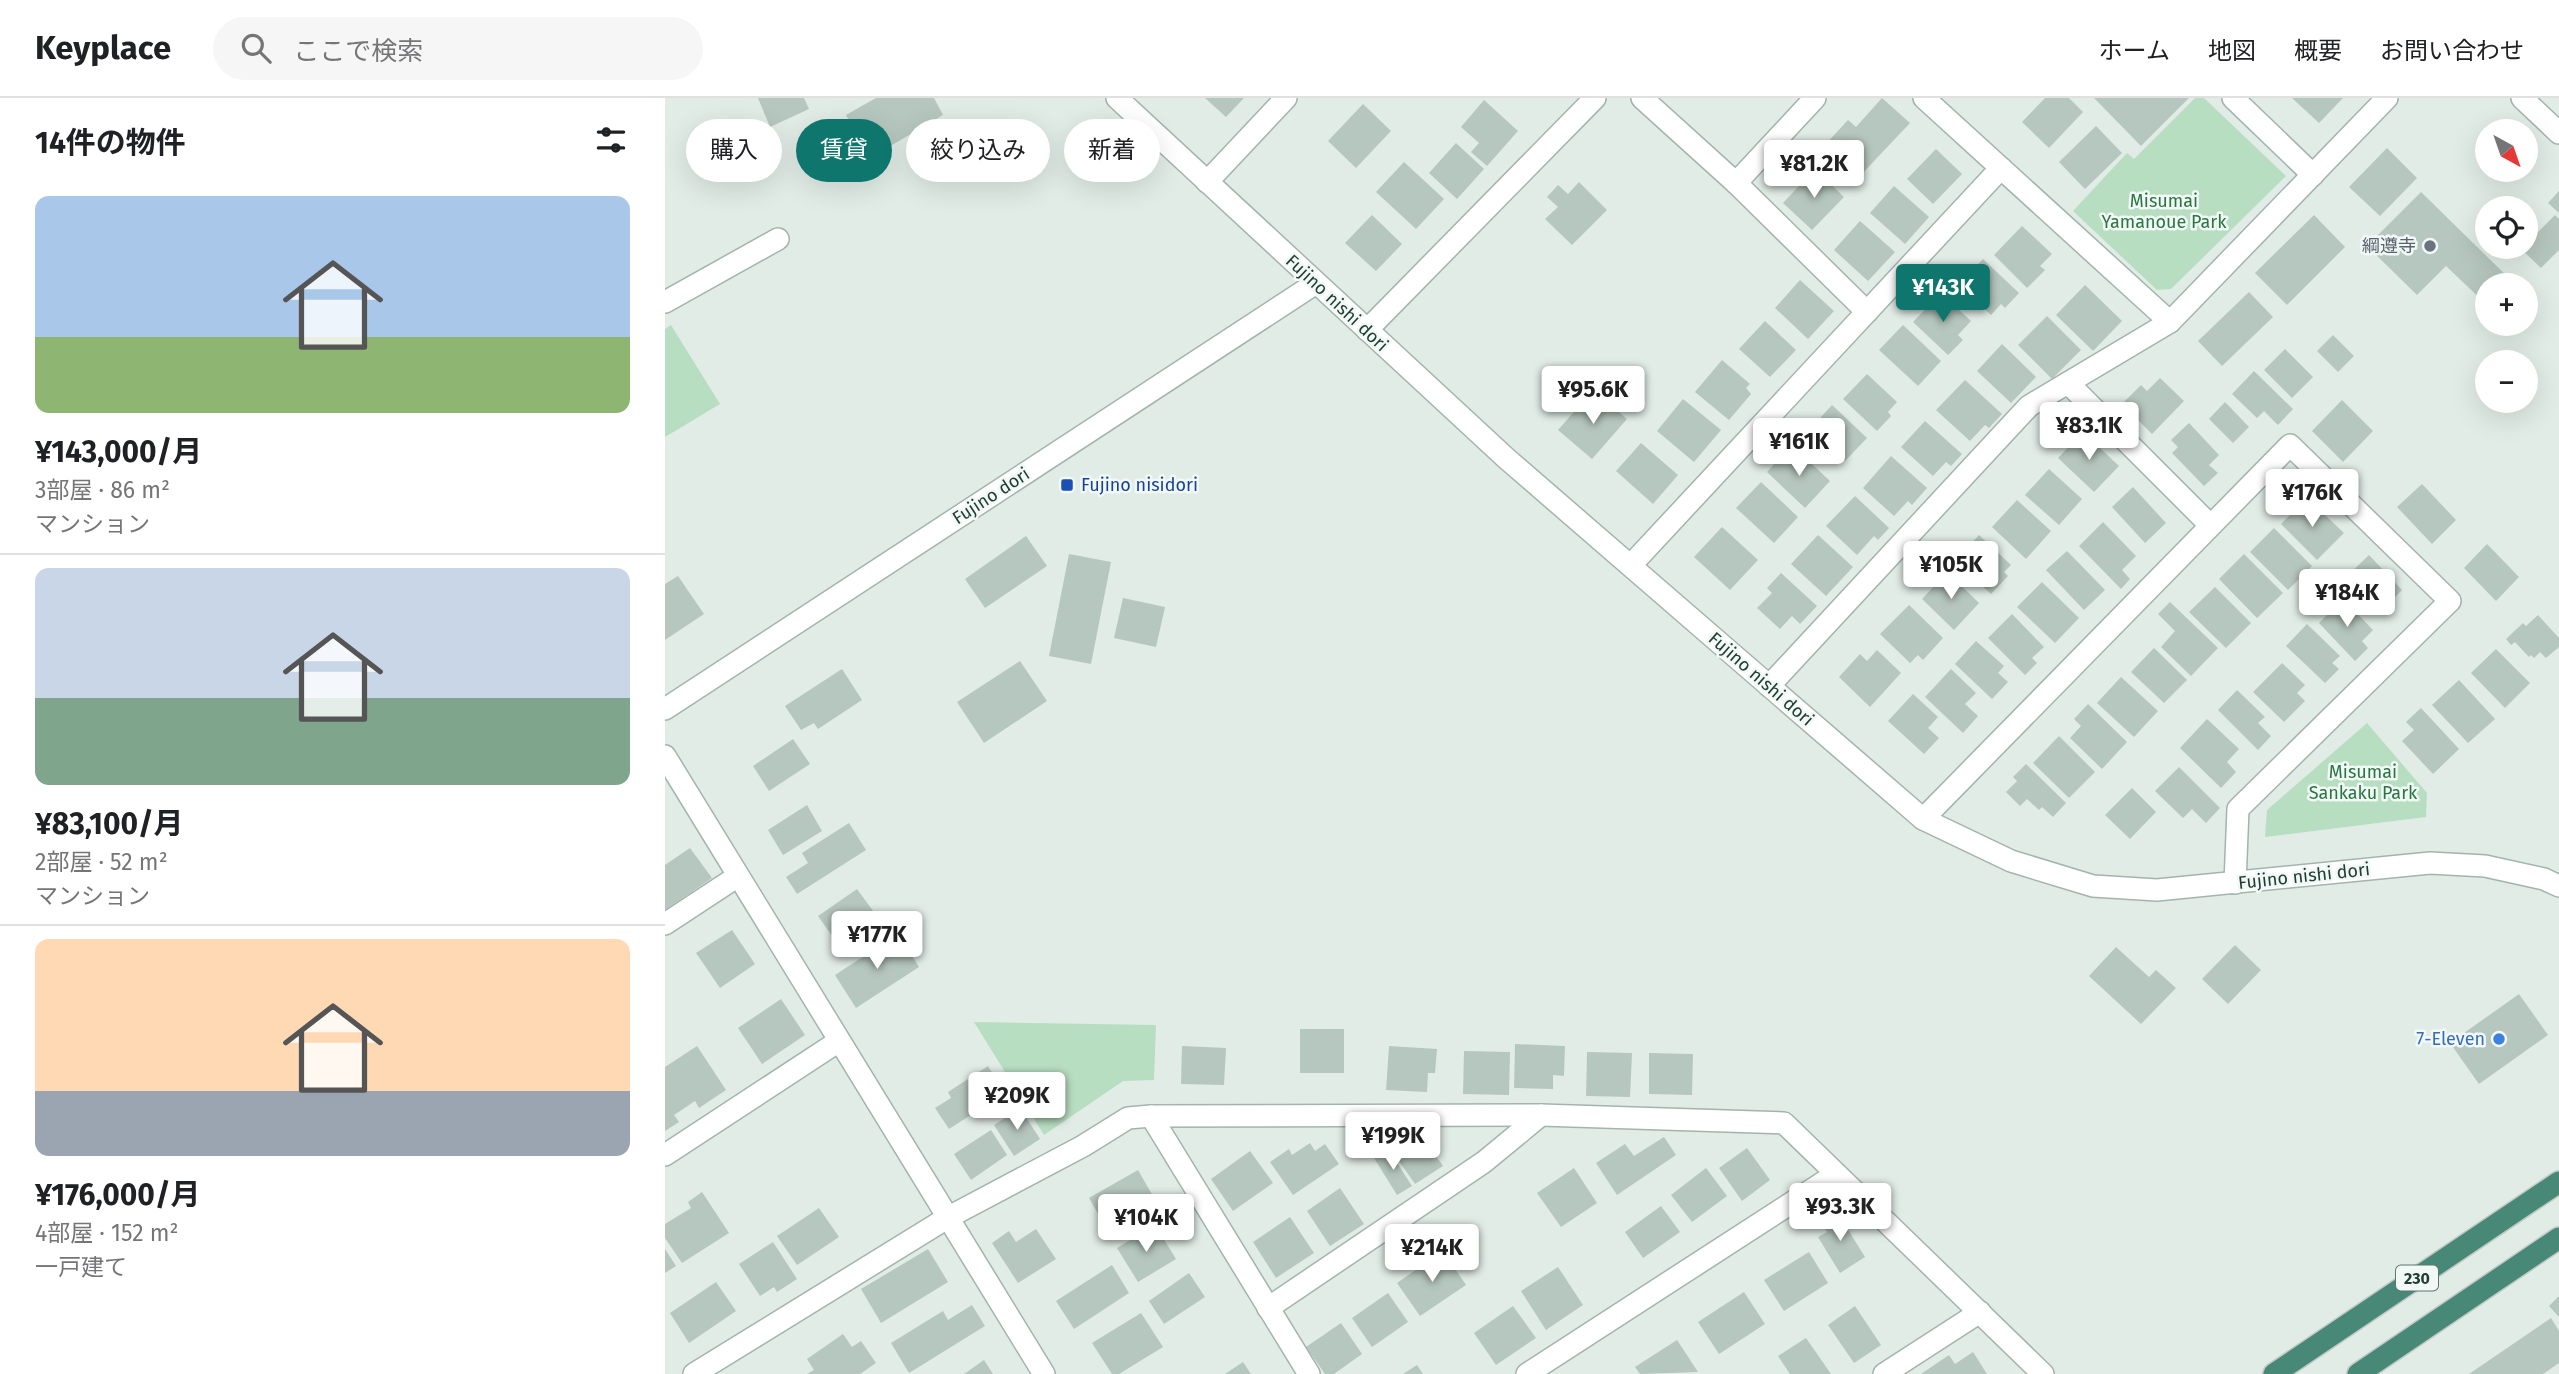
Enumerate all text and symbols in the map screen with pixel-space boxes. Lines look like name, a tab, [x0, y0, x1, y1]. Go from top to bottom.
search box	[213, 17, 703, 80]
text: Keyplace	[35, 28, 171, 68]
icon: search	[237, 29, 275, 67]
text: ここで検索	[293, 36, 423, 67]
text: ホーム	[2099, 37, 2170, 65]
text: 地図	[2208, 37, 2256, 65]
text: 概要	[2294, 37, 2342, 65]
text: お問い合わせ	[2380, 37, 2524, 65]
chip: 購入	[686, 119, 782, 182]
chip: 賃貸	[796, 119, 892, 182]
chip: 絞り込み	[906, 119, 1050, 182]
chip: 新着	[1064, 119, 1160, 182]
north arrow	[2475, 119, 2537, 182]
map controls	[2475, 119, 2538, 413]
icon: filters	[592, 121, 630, 159]
text: 14件の物件	[35, 125, 186, 161]
pin: ¥81.2K	[1757, 140, 1871, 200]
text: ¥81.2K	[1780, 149, 1848, 177]
park label: Misumai Yamanoue Park	[2101, 190, 2227, 233]
button: locate	[2475, 196, 2538, 259]
place label: 綱遵寺	[2362, 235, 2416, 257]
marker: 綱遵寺	[2422, 238, 2438, 254]
icon: home	[270, 242, 396, 368]
street label: Fujino nishi dori	[1281, 250, 1393, 356]
pin: ¥143K	[1894, 264, 1992, 324]
text: ¥143K	[1912, 273, 1974, 301]
button: +	[2475, 273, 2538, 336]
button: −	[2475, 350, 2538, 413]
pin: ¥95.6K	[1536, 366, 1650, 426]
text: ¥95.6K	[1558, 375, 1628, 403]
pin: ¥83.1K	[2032, 402, 2146, 462]
text: ¥83.1K	[2056, 411, 2122, 439]
pin: ¥161K	[1750, 418, 1848, 478]
text: ¥161K	[1769, 427, 1829, 455]
text: ¥143,000/月	[35, 434, 202, 470]
street label: Fujino dori	[948, 463, 1034, 529]
pin: ¥176K	[2263, 470, 2361, 529]
place label: Fujino nisidori	[1081, 474, 1198, 496]
text: 3部屋 · 86 m²	[35, 476, 170, 504]
marker: Fujino nisidori	[1059, 477, 1075, 493]
text: ¥176K	[2282, 478, 2342, 506]
text: マンション	[35, 510, 150, 538]
pin: ¥105K	[1902, 542, 2000, 601]
text: ¥105K	[1919, 550, 1983, 578]
pin: ¥184K	[2298, 570, 2396, 629]
text: ¥184K	[2315, 578, 2379, 606]
icon: home	[270, 614, 396, 740]
street label: Fujino nishi dori	[1704, 627, 1818, 731]
park label: Misumai Sankaku Park	[2309, 761, 2418, 804]
text: ¥83,100/月	[35, 806, 184, 842]
text: 2部屋 · 52 m²	[35, 848, 168, 876]
street label: Fujino nishi dori	[2237, 858, 2371, 894]
text: マンション	[35, 882, 150, 910]
pin: ¥177K	[828, 912, 926, 971]
text: ¥177K	[847, 920, 907, 948]
icon: home	[270, 985, 396, 1111]
place label: 7-Eleven	[2416, 1028, 2485, 1050]
marker: 7-Eleven	[2491, 1031, 2507, 1047]
pin: ¥209K	[968, 1072, 1066, 1132]
text: ¥209K	[984, 1081, 1050, 1109]
pin: ¥199K	[1344, 1112, 1442, 1172]
text: ¥199K	[1361, 1121, 1425, 1149]
text: ¥176,000/月	[35, 1177, 201, 1213]
pin: ¥93.3K	[1783, 1184, 1897, 1243]
text: ¥93.3K	[1805, 1192, 1875, 1220]
pin: ¥104K	[1097, 1194, 1195, 1254]
text: ¥104K	[1114, 1203, 1178, 1231]
text: 4部屋 · 152 m²	[35, 1219, 178, 1247]
pin: ¥214K	[1383, 1224, 1481, 1284]
text: ¥214K	[1401, 1233, 1463, 1261]
text: 一戸建て	[35, 1253, 127, 1281]
road number: 230	[2396, 1266, 2438, 1290]

